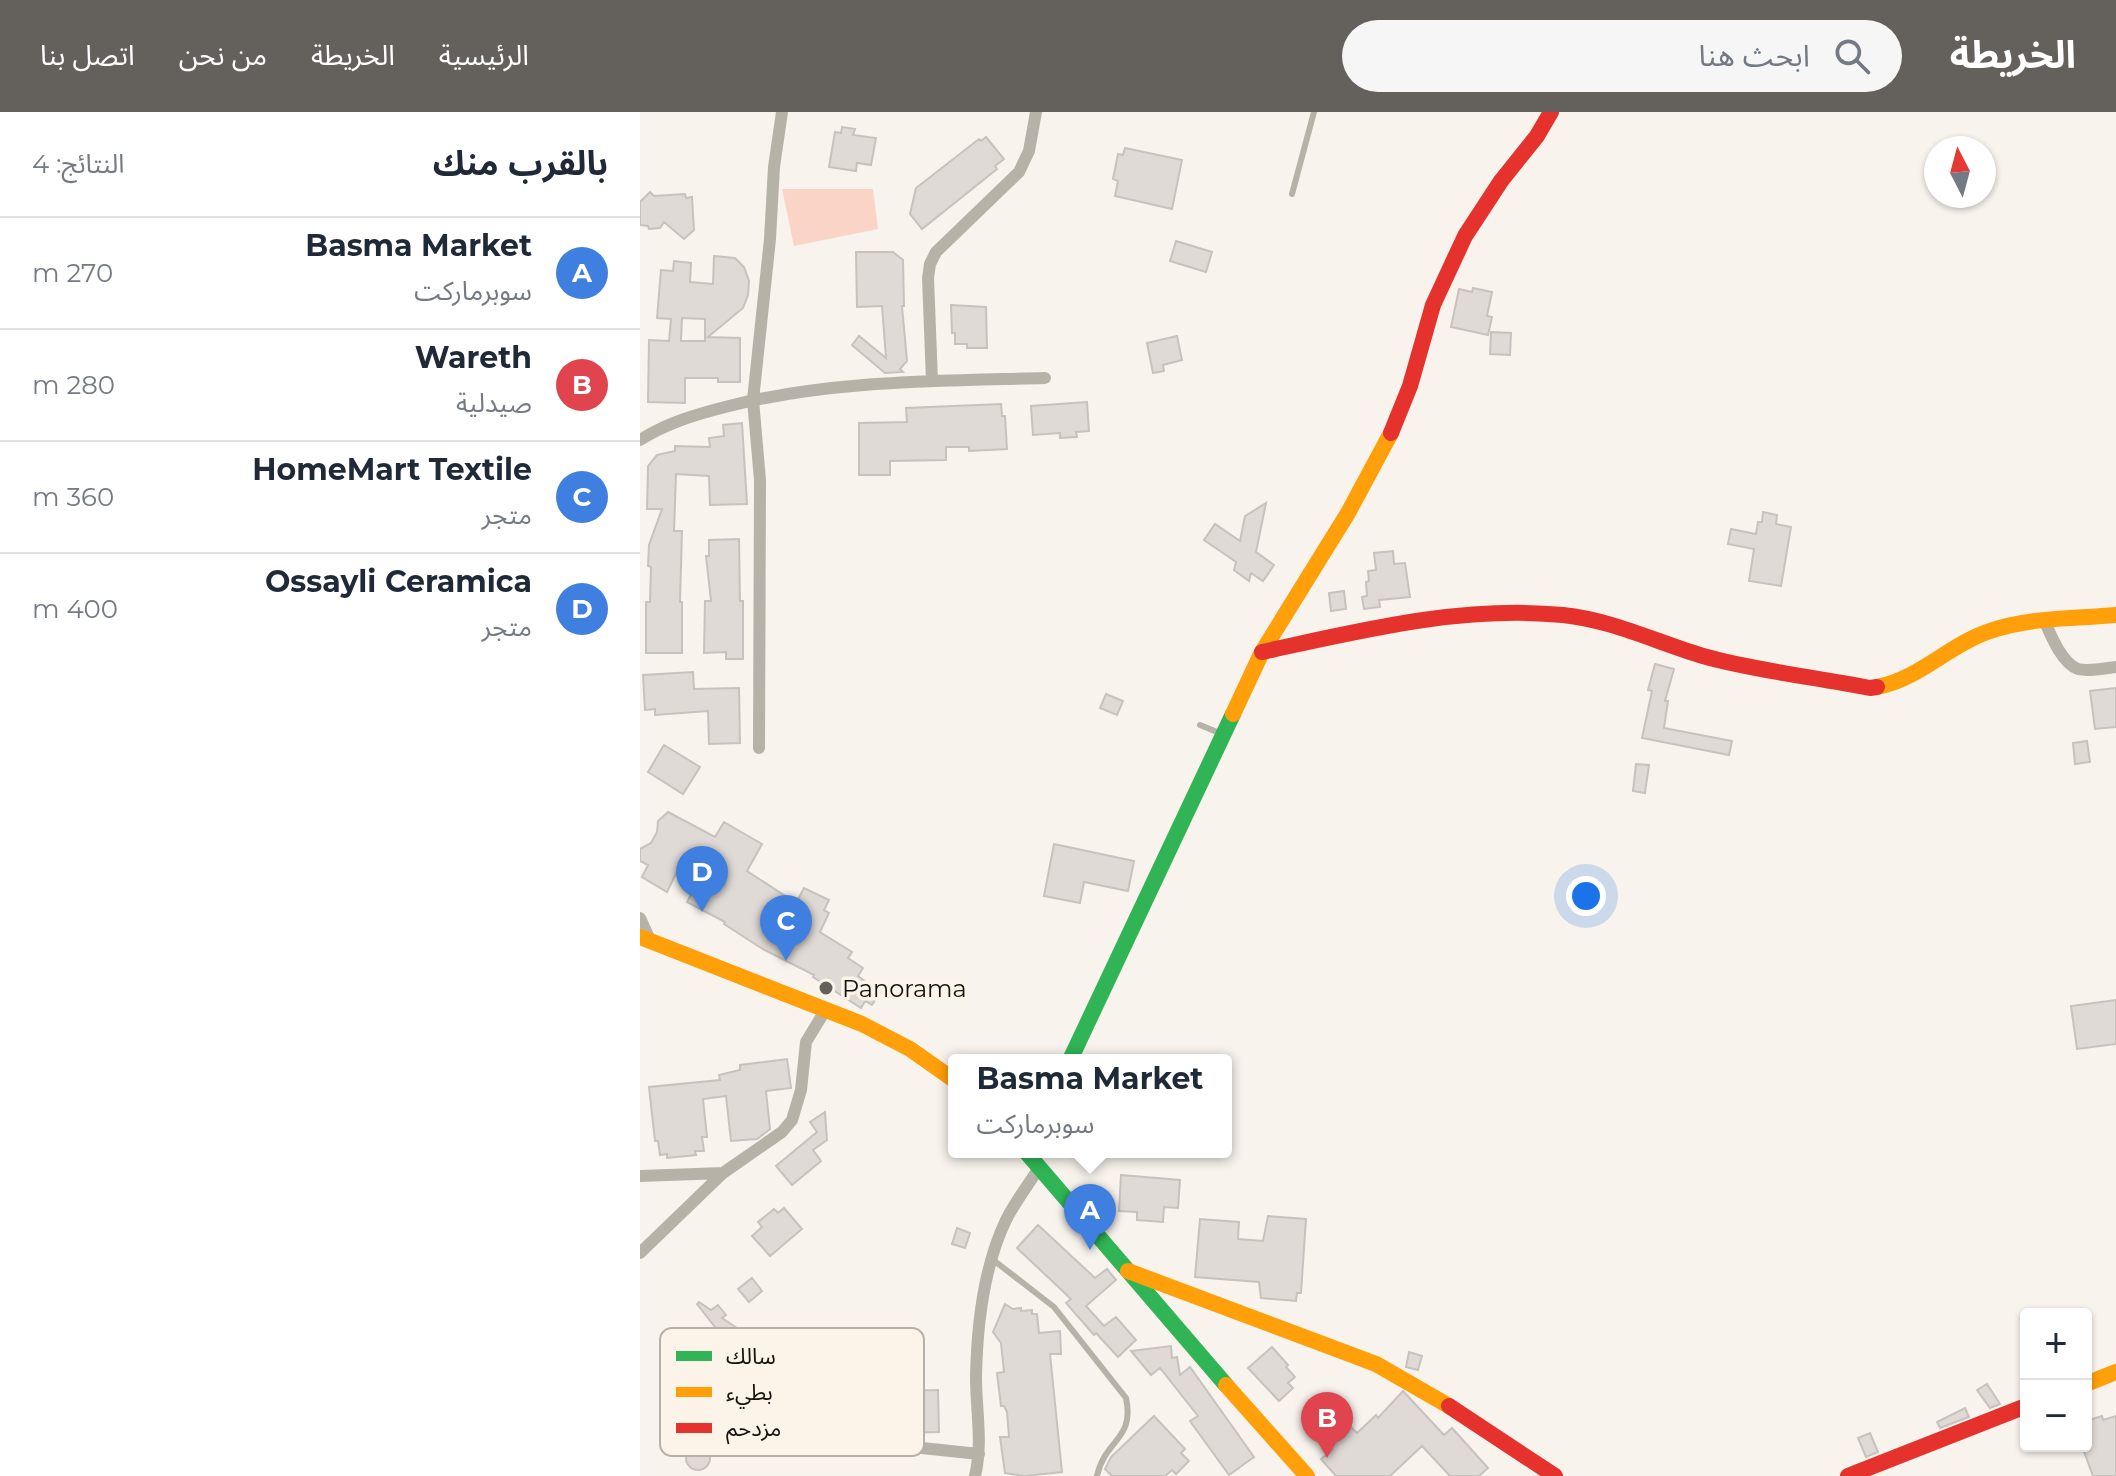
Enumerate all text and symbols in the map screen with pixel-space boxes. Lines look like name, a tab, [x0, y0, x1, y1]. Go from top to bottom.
search box	[1342, 20, 1902, 92]
text: الخريطة	[1950, 31, 2076, 78]
icon: search	[1830, 34, 1874, 78]
text: ابحث هنا	[1699, 37, 1810, 74]
text: اتصل بنا	[40, 38, 135, 72]
text: من نحن	[179, 38, 267, 72]
text: الخريطة	[311, 38, 395, 72]
text: الرئيسية	[439, 38, 529, 72]
north arrow	[1924, 136, 1996, 208]
text: بالقرب منك	[433, 142, 608, 184]
text: النتائج: 4	[32, 148, 125, 180]
text: Basma Market	[305, 227, 532, 264]
text: 270 m	[32, 257, 113, 289]
text: A	[572, 257, 592, 289]
text: سوبرماركت	[414, 275, 532, 307]
text: Wareth	[415, 339, 532, 376]
text: 280 m	[32, 369, 115, 401]
text: B	[572, 369, 592, 401]
text: صيدلية	[456, 387, 532, 419]
text: HomeMart Textile	[252, 451, 532, 488]
text: 360 m	[32, 481, 114, 513]
text: C	[573, 481, 591, 513]
text: متجر	[482, 499, 532, 531]
text: Ossayli Ceramica	[265, 563, 532, 600]
text: 400 m	[32, 593, 118, 625]
text: D	[571, 593, 593, 625]
text: متجر	[482, 611, 532, 643]
pin: D	[676, 846, 728, 912]
your location	[1566, 876, 1606, 916]
pin: C	[760, 895, 812, 961]
place label: Panorama	[842, 974, 967, 1003]
marker: Panorama	[817, 979, 835, 997]
popup	[948, 1054, 1232, 1158]
text: Basma Market	[977, 1060, 1203, 1097]
text: سوبرماركت	[977, 1108, 1094, 1140]
pin: A	[1064, 1184, 1116, 1250]
map controls	[2020, 1308, 2092, 1452]
button: +	[2020, 1308, 2092, 1380]
legend	[660, 1328, 924, 1456]
text: سالك	[726, 1343, 776, 1370]
text: بطيء	[726, 1379, 773, 1409]
button: −	[2020, 1380, 2092, 1452]
pin: B	[1301, 1392, 1353, 1458]
text: مزدحم	[726, 1415, 781, 1445]

